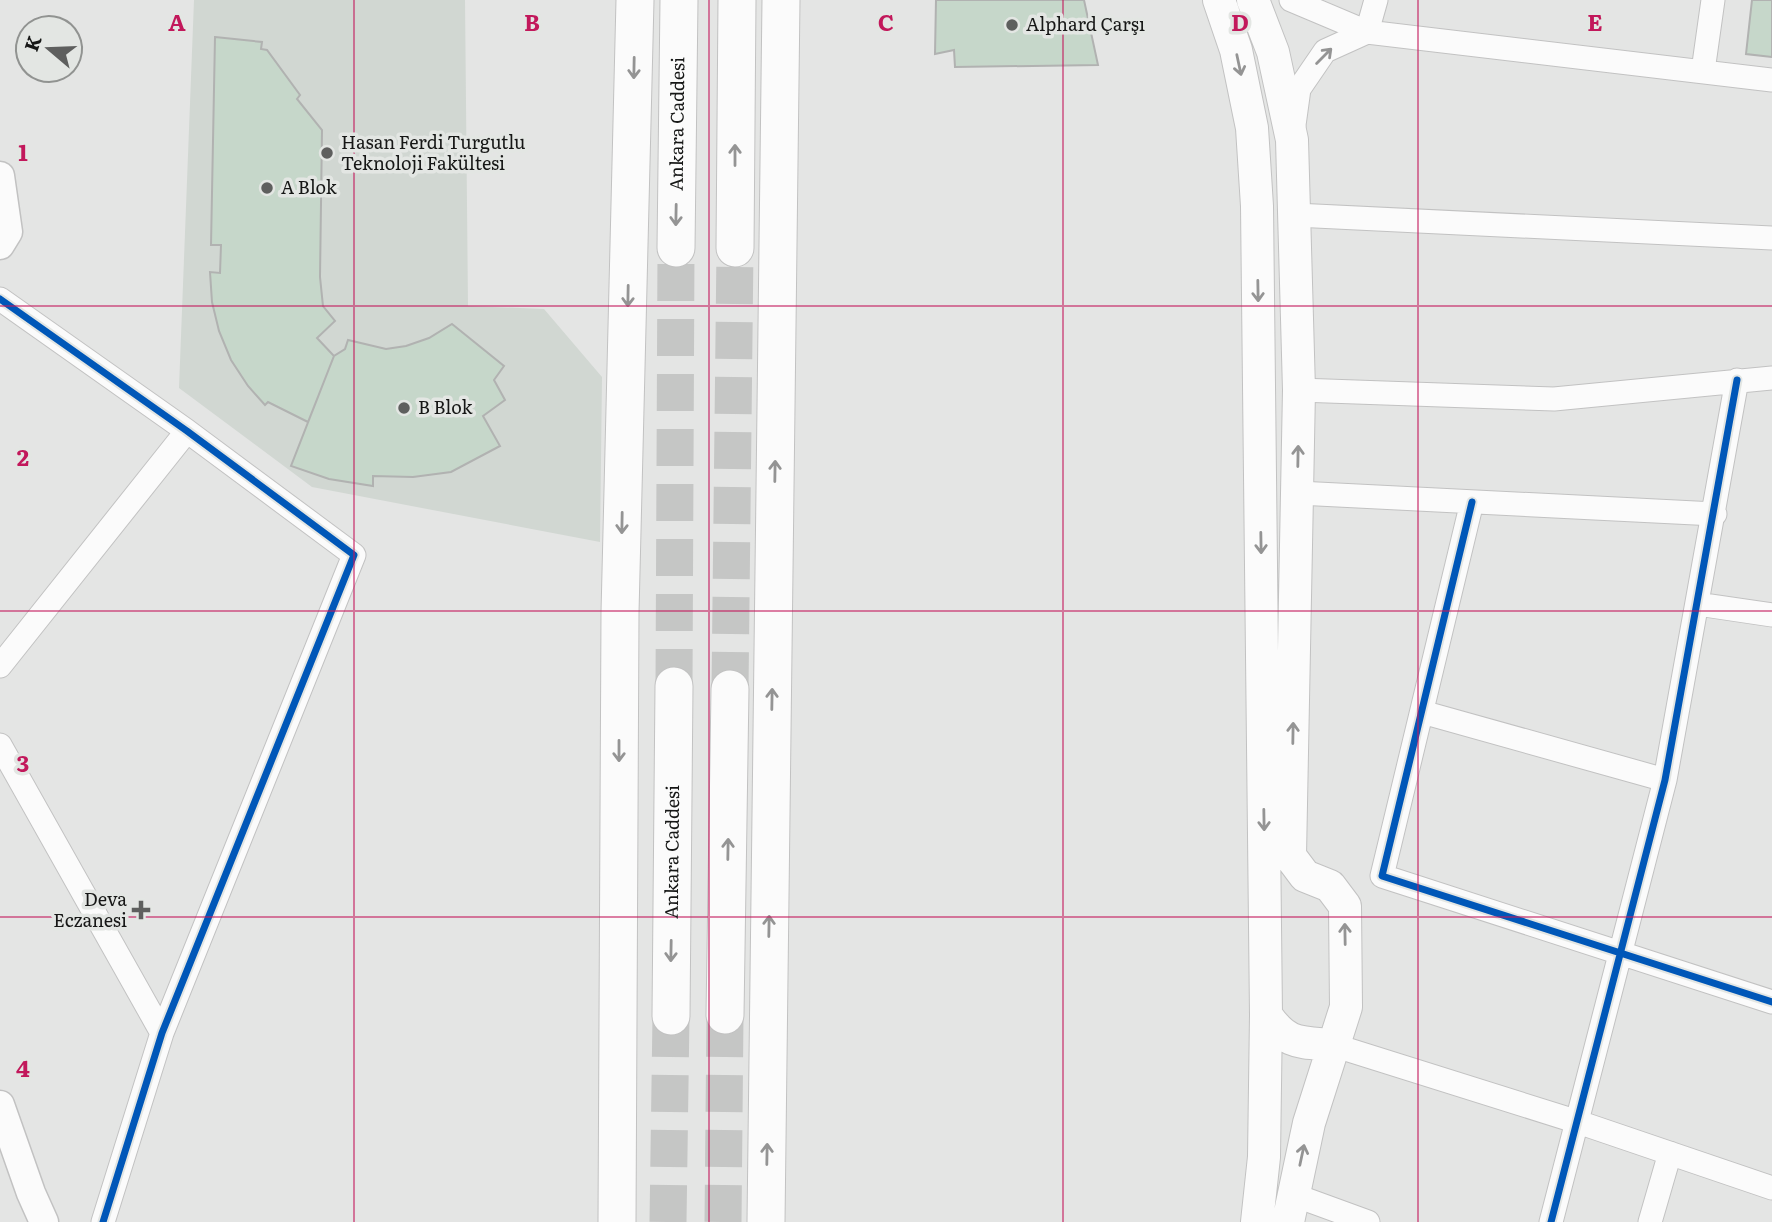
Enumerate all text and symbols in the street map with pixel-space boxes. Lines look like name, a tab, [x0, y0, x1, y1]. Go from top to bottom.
text: A	[168, 4, 186, 38]
text: B	[524, 4, 540, 38]
text: C	[878, 4, 894, 38]
text: D	[1231, 4, 1249, 38]
text: E	[1587, 4, 1603, 38]
place label: Alphard Çarşı	[1026, 10, 1145, 37]
north arrow	[14, 14, 84, 84]
marker: Alphard Çarşı	[1004, 17, 1020, 33]
text: K	[16, 31, 48, 55]
one-way arrow	[1315, 48, 1332, 65]
one-way arrow	[1232, 53, 1246, 76]
one-way arrow	[627, 56, 640, 79]
street label: Ankara Caddesi	[662, 57, 690, 191]
place label: Hasan Ferdi Turgutlu Teknoloji Fakültesi	[341, 128, 525, 176]
text: 1	[18, 134, 28, 168]
one-way arrow	[729, 144, 742, 167]
marker: Hasan Ferdi Turgutlu Teknoloji Fakültesi	[319, 145, 335, 161]
place label: A Blok	[281, 173, 338, 200]
marker: A Blok	[259, 180, 275, 196]
one-way arrow	[669, 203, 683, 226]
one-way arrow	[1251, 279, 1265, 302]
one-way arrow	[621, 284, 635, 307]
place label: B Blok	[418, 393, 473, 420]
marker: B Blok	[396, 400, 412, 416]
text: 2	[17, 439, 29, 473]
one-way arrow	[1291, 445, 1305, 468]
one-way arrow	[768, 460, 782, 483]
one-way arrow	[616, 511, 629, 534]
one-way arrow	[1254, 531, 1268, 554]
one-way arrow	[765, 688, 779, 711]
one-way arrow	[1286, 721, 1300, 744]
one-way arrow	[613, 739, 626, 762]
text: 3	[17, 745, 29, 779]
street label: Ankara Caddesi	[657, 785, 685, 919]
one-way arrow	[1257, 808, 1271, 831]
one-way arrow	[721, 837, 735, 860]
place label: Deva Eczanesi	[53, 885, 127, 933]
marker: Deva Eczanesi	[133, 902, 149, 918]
one-way arrow	[763, 915, 776, 938]
one-way arrow	[1338, 923, 1352, 946]
one-way arrow	[665, 939, 678, 962]
text: 4	[16, 1050, 30, 1084]
one-way arrow	[760, 1143, 774, 1166]
one-way arrow	[1296, 1144, 1310, 1167]

